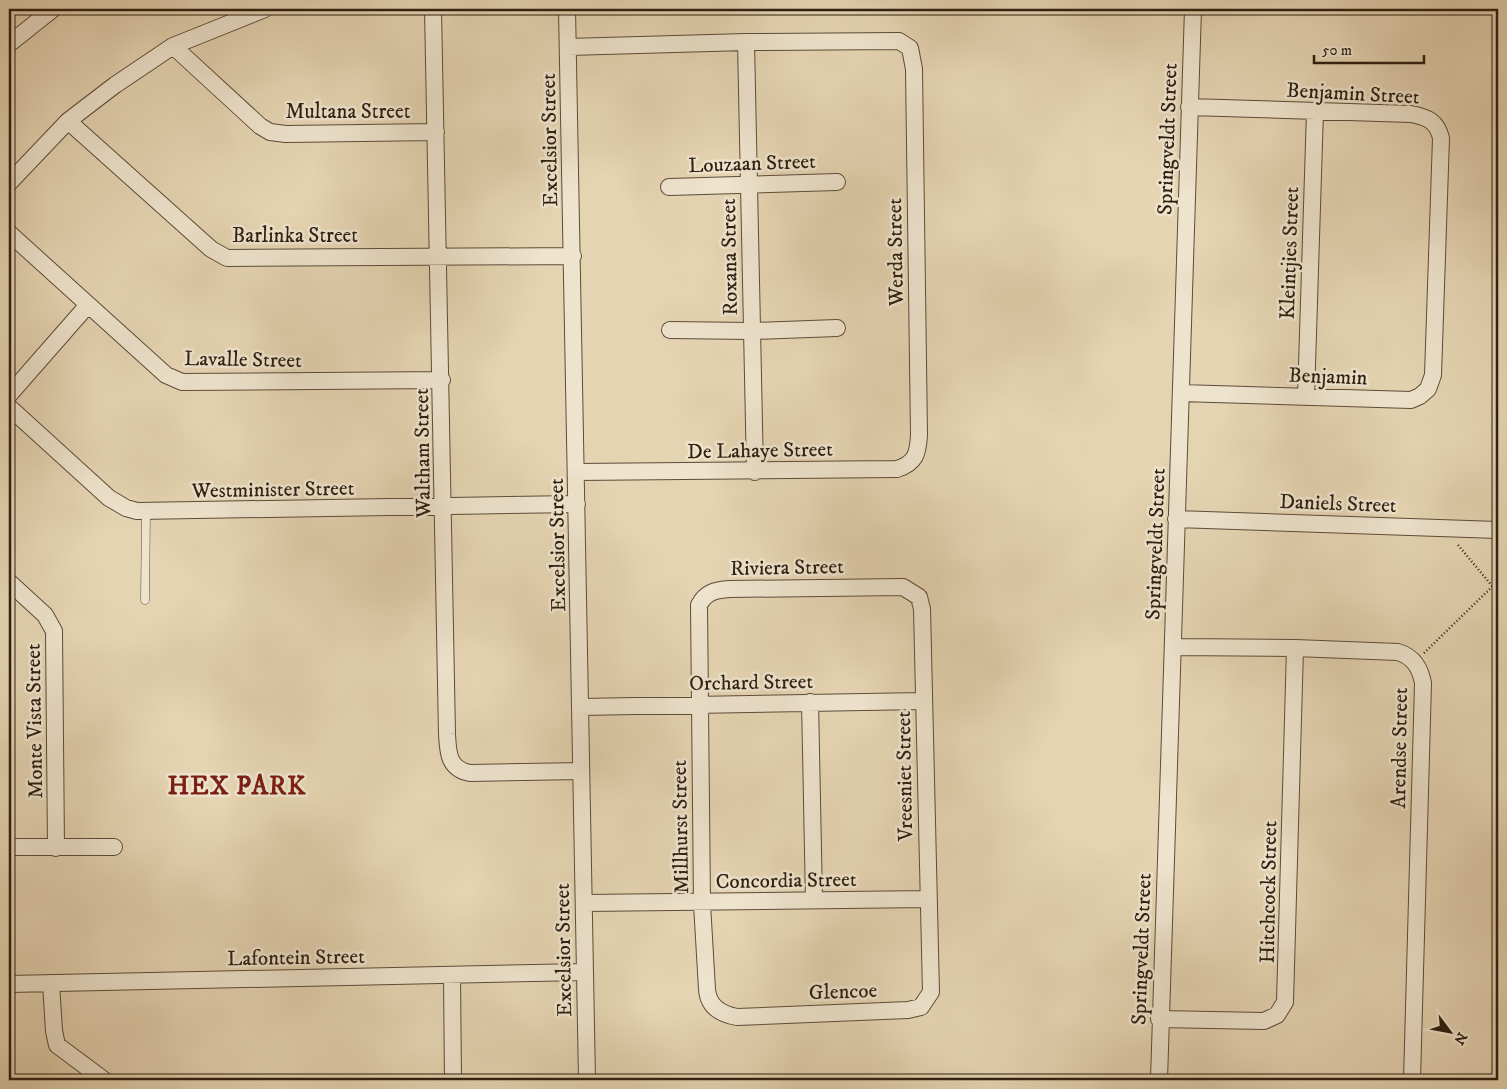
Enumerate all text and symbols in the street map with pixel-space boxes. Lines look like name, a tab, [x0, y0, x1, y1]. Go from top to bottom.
scale bar	[1314, 32, 1424, 64]
text: 50 m	[1322, 41, 1352, 60]
street label: Springveldt Street	[1152, 62, 1184, 215]
street label: Excelsior Street	[536, 73, 564, 207]
street label: Benjamin Street	[1286, 78, 1420, 110]
street label: Multana Street	[286, 99, 411, 125]
street label: Louzaan Street	[688, 149, 817, 179]
street label: Kleintjies Street	[1275, 186, 1305, 320]
street label: Werda Street	[882, 197, 910, 307]
street label: Roxana Street	[716, 198, 744, 316]
street label: Barlinka Street	[232, 223, 358, 249]
street label: Lavalle Street	[184, 346, 302, 374]
street label: Benjamin	[1288, 363, 1368, 391]
street label: Waltham Street	[409, 388, 437, 519]
street label: De Lahaye Street	[687, 437, 833, 465]
street label: Springveldt Street	[1140, 467, 1172, 620]
street label: Westminister Street	[190, 476, 355, 504]
street label: Excelsior Street	[544, 478, 572, 612]
street label: Daniels Street	[1279, 489, 1397, 519]
street label: Riviera Street	[730, 554, 844, 582]
street label: Monte Vista Street	[21, 643, 49, 799]
street label: Orchard Street	[689, 669, 813, 697]
street label: Arendse Street	[1386, 687, 1414, 809]
street label: Vreesniet Street	[891, 710, 919, 842]
street label: Millhurst Street	[667, 760, 695, 894]
district label: HEX PARK	[167, 770, 307, 803]
street label: Hitchcock Street	[1255, 820, 1283, 964]
street label: Concordia Street	[715, 867, 857, 895]
street label: Springveldt Street	[1126, 872, 1158, 1025]
street label: Excelsior Street	[550, 883, 578, 1017]
street label: Lafontein Street	[227, 944, 365, 972]
street label: Glencoe	[808, 978, 878, 1006]
north arrow	[1424, 1006, 1474, 1056]
text: N	[1449, 1029, 1471, 1048]

